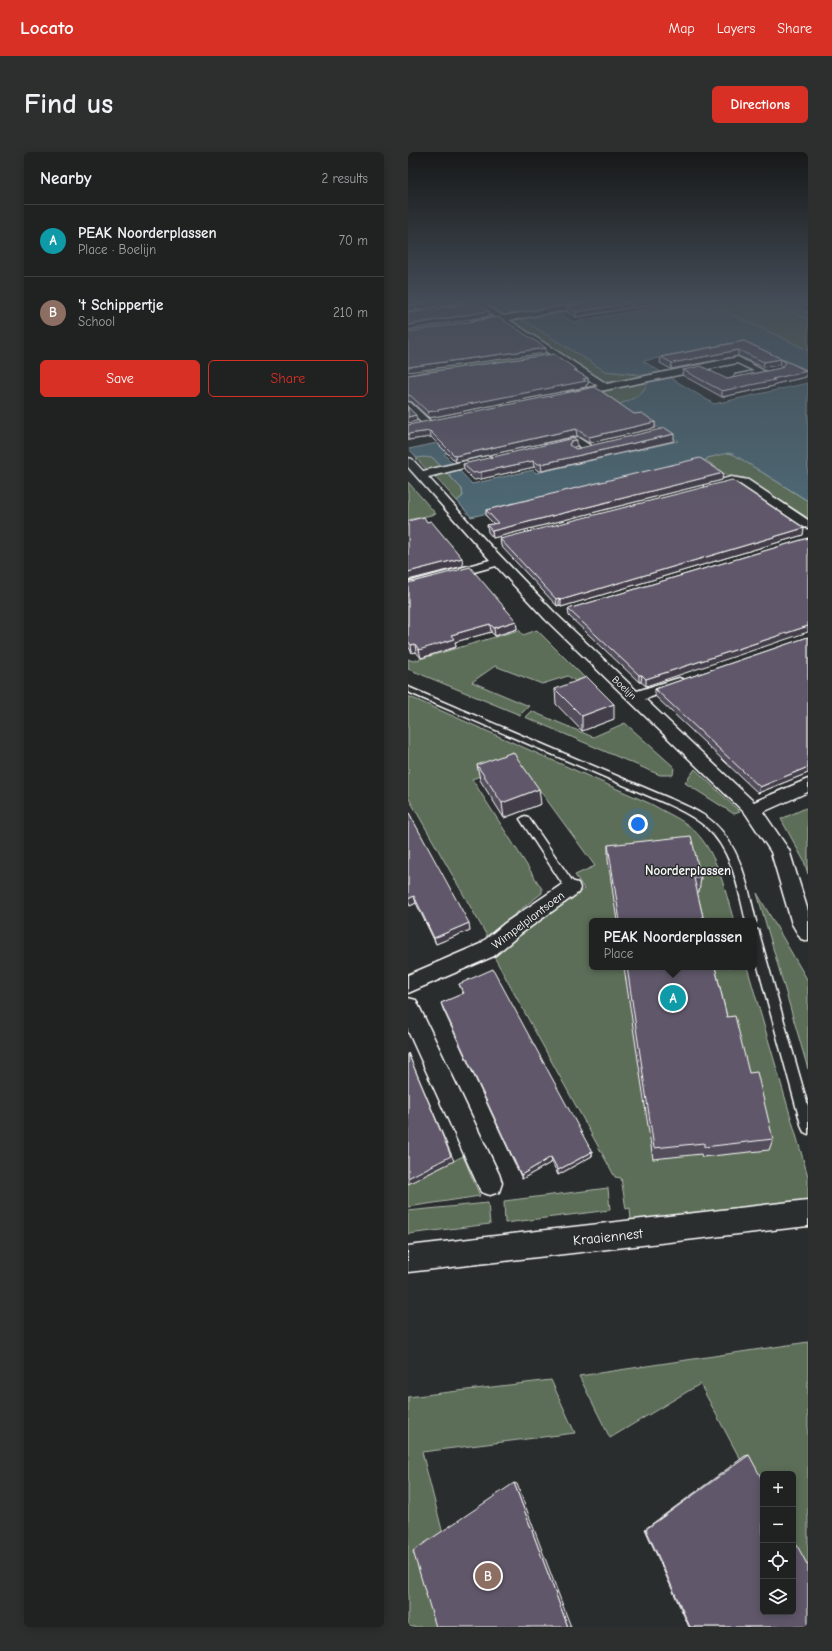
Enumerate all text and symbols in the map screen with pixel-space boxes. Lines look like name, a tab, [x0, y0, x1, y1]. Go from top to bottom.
text: Locato	[20, 17, 74, 39]
text: Map	[668, 20, 695, 37]
text: Layers	[717, 20, 755, 37]
text: Share	[777, 20, 812, 37]
button: Directions	[712, 86, 808, 123]
text: Find us	[24, 88, 113, 120]
text: Nearby	[40, 169, 91, 188]
text: 2 results	[321, 171, 368, 186]
text: PEAK Noorderplassen	[78, 224, 217, 242]
text: A	[49, 233, 57, 248]
text: 70 m	[339, 233, 368, 248]
text: Place · Boelijn	[78, 242, 156, 257]
text: 't Schippertje	[78, 296, 163, 314]
text: B	[49, 305, 57, 320]
text: 210 m	[333, 305, 368, 320]
text: School	[78, 314, 115, 329]
button: Save	[40, 360, 200, 397]
button: Share	[208, 360, 368, 397]
street label: Boelijn	[609, 674, 639, 702]
your location	[628, 814, 648, 834]
district label: Noorderplassen	[645, 863, 731, 878]
street label: Wimpelplantsoen	[489, 888, 567, 952]
popup	[589, 918, 757, 970]
text: PEAK Noorderplassen	[604, 928, 742, 946]
text: Place	[604, 946, 633, 961]
pin: A	[660, 983, 686, 1013]
street label: Kraaiennest	[572, 1225, 645, 1249]
map controls	[760, 1471, 796, 1615]
button: +	[760, 1471, 796, 1507]
button: −	[760, 1507, 796, 1543]
button: locate	[760, 1543, 796, 1579]
pin: B	[475, 1561, 501, 1591]
button: layers	[760, 1579, 796, 1615]

